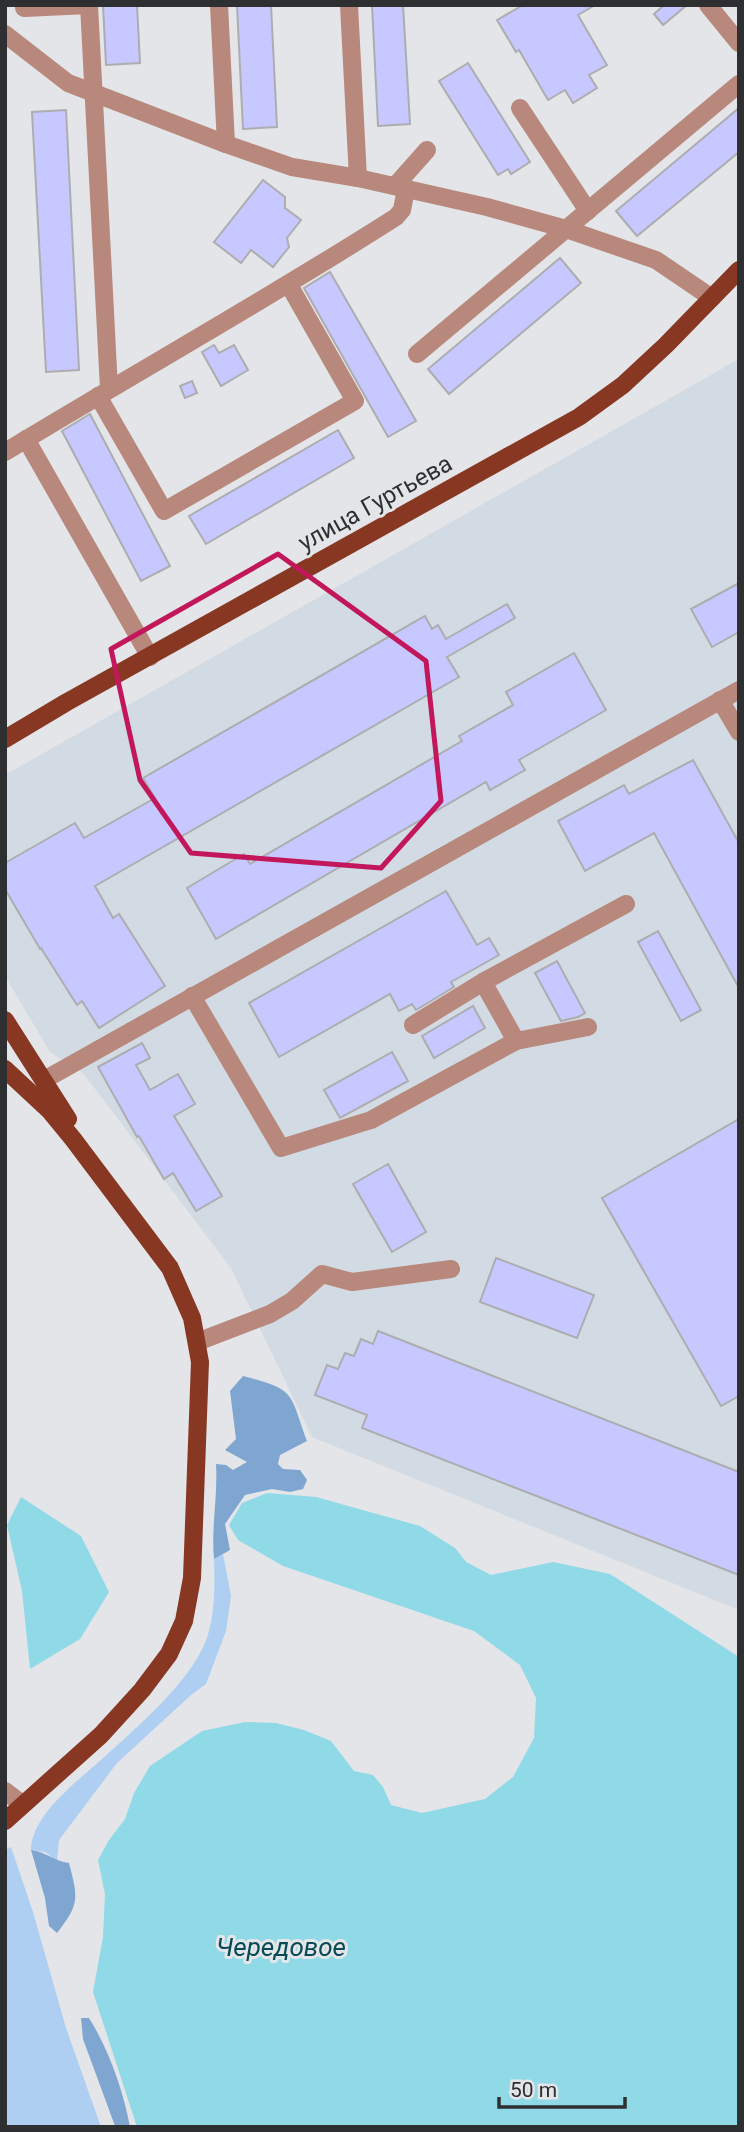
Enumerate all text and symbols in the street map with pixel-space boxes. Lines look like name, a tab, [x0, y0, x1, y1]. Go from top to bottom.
street label: улица Гуртьева	[293, 449, 457, 557]
water label: Чередовое	[216, 1932, 346, 1962]
scale bar	[499, 2066, 625, 2110]
text: 50 m	[510, 2078, 557, 2102]

